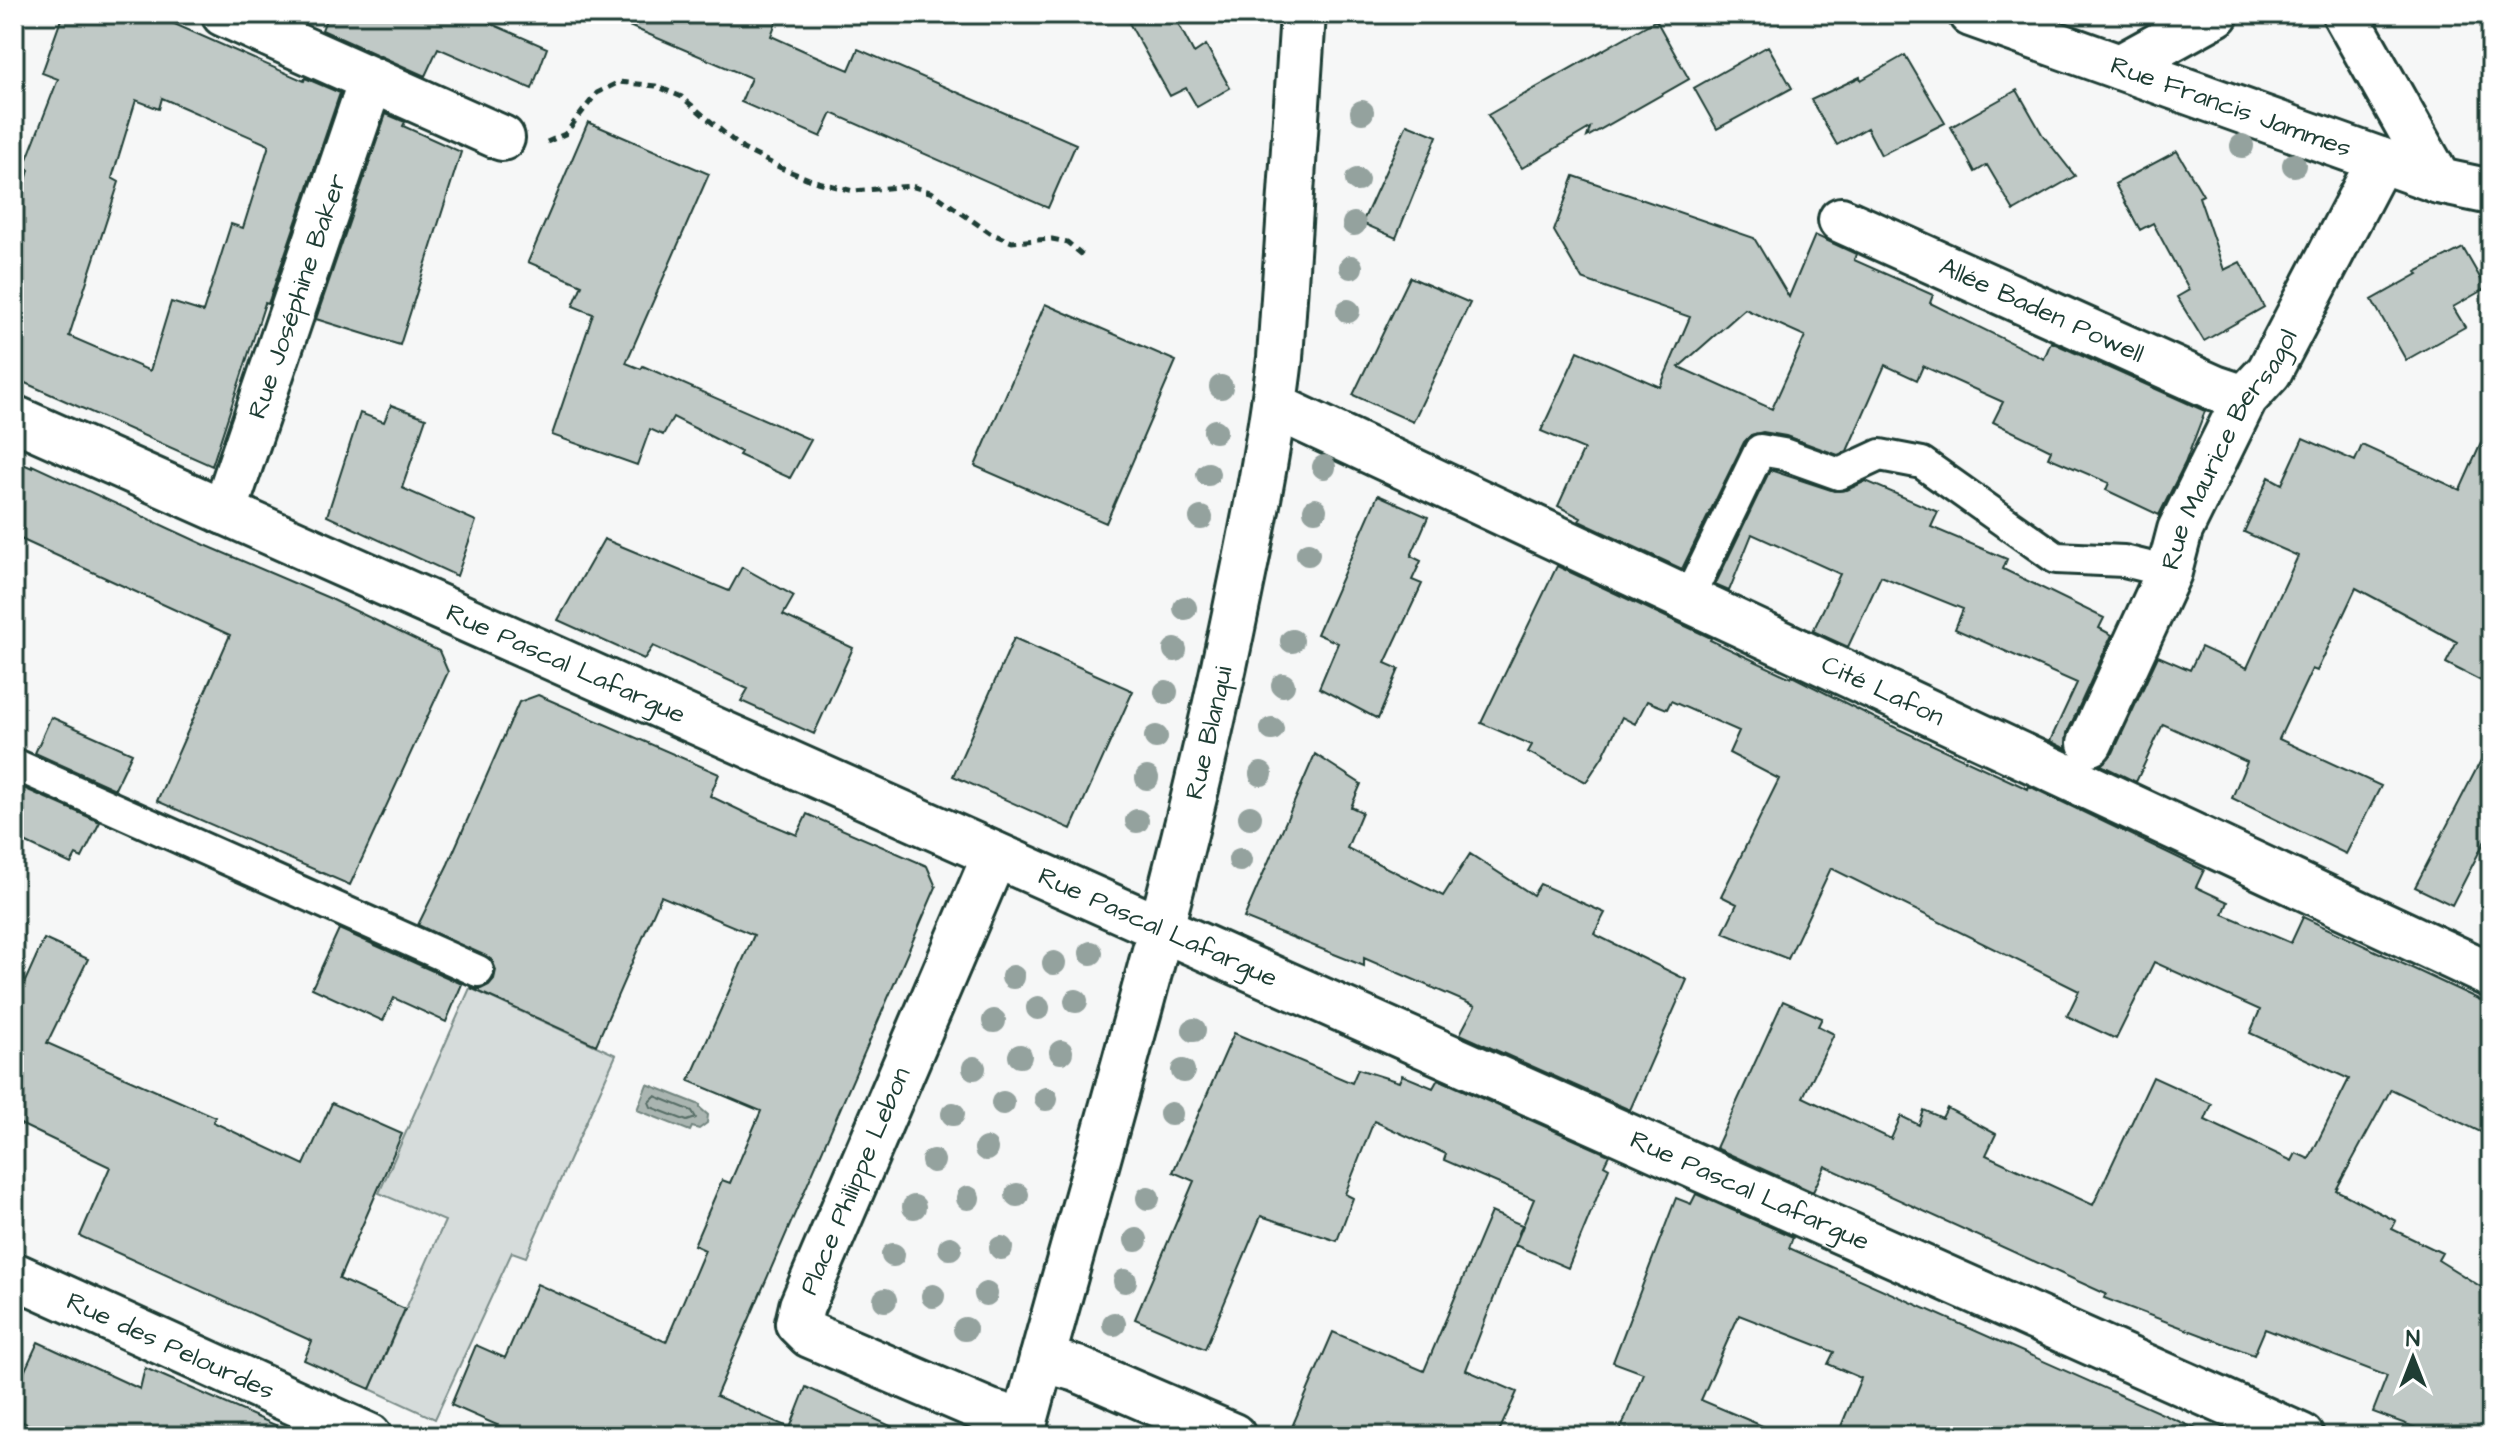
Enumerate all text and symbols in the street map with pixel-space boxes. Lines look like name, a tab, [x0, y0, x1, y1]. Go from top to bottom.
street label: Rue Francis Jammes	[2106, 47, 2356, 166]
street label: Rue Joséphine Baker	[239, 169, 356, 423]
street label: Allée Baden Powell	[1934, 249, 2150, 372]
street label: Rue Maurice Bersagol	[2152, 323, 2306, 573]
street label: Rue Pascal Lafargue	[440, 595, 691, 733]
street label: Cité Lafon	[1815, 646, 1950, 735]
street label: Rue Blanqui	[1176, 663, 1242, 803]
street label: Rue Pascal Lafargue	[1032, 858, 1283, 996]
street label: Place Philippe Lebon	[791, 1062, 919, 1300]
street label: Rue Pascal Lafargue	[1624, 1122, 1875, 1260]
street label: Rue des Pelourdes	[61, 1283, 280, 1409]
north arrow	[2373, 1318, 2453, 1398]
text: N	[2406, 1324, 2420, 1355]

